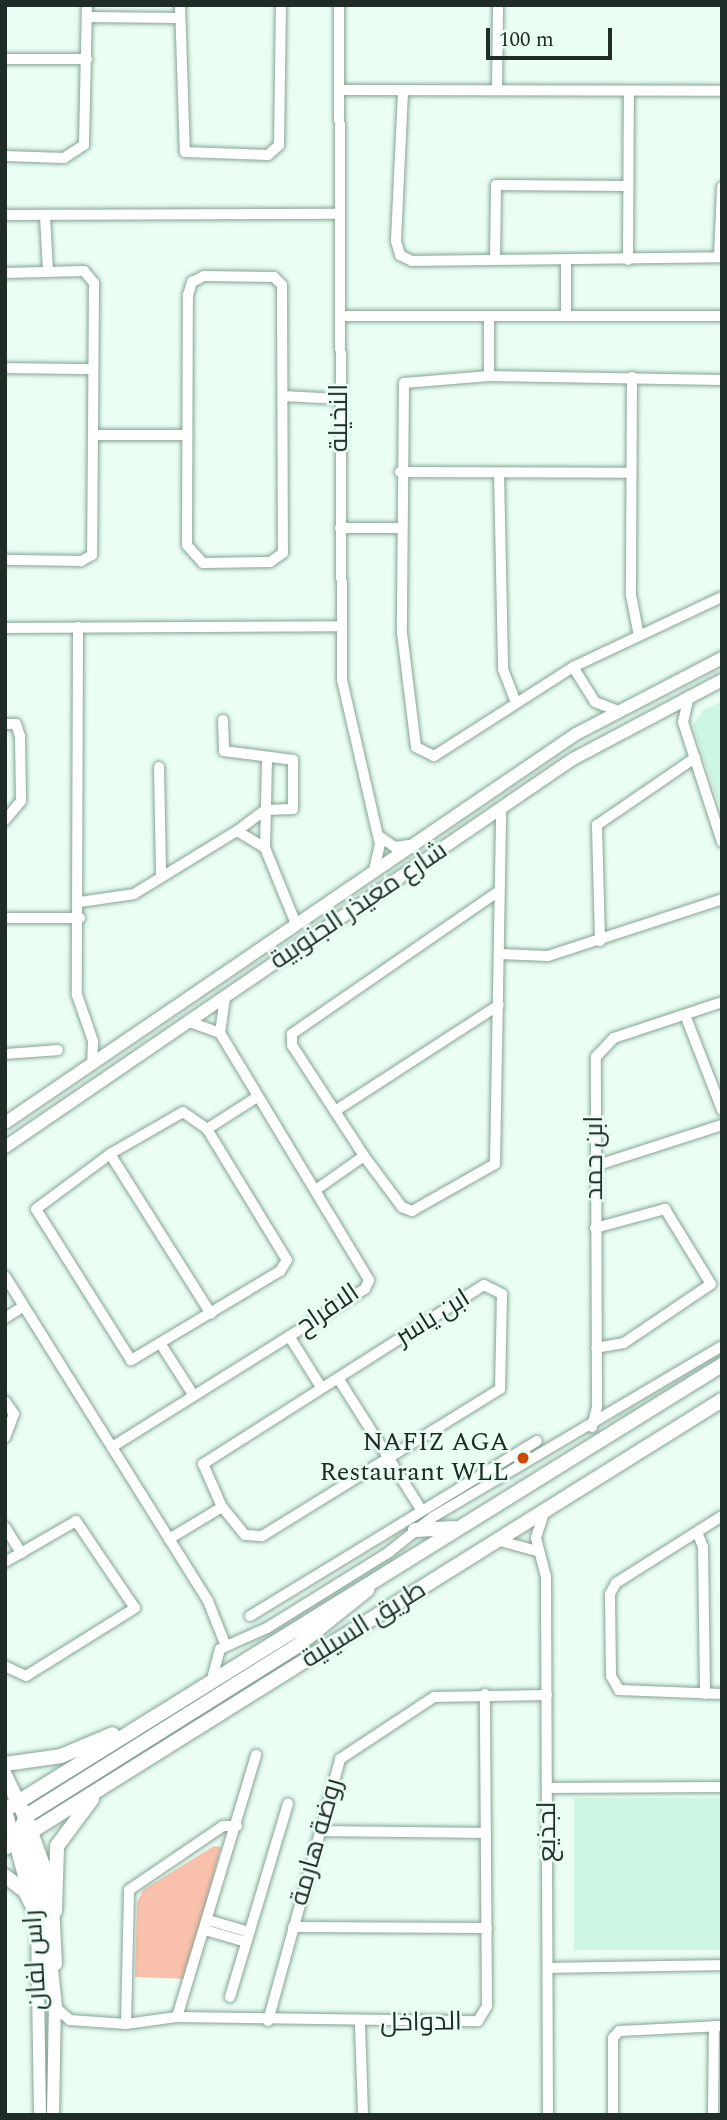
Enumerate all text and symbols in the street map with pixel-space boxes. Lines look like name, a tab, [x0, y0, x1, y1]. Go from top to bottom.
scale bar	[489, 14, 615, 58]
text: 100 m	[499, 24, 554, 56]
street label: النخيلة	[324, 384, 356, 452]
street label: شارع معيذر الجنوبية	[264, 835, 454, 977]
street label: ابن حمد	[579, 1116, 611, 1200]
street label: الافراح	[291, 1278, 365, 1342]
street label: ابن ياسر	[390, 1283, 476, 1353]
place label: NAFIZ AGA Restaurant WLL	[320, 1427, 509, 1488]
marker: NAFIZ AGA Restaurant WLL	[515, 1450, 531, 1466]
street label: طريق السيلية	[296, 1574, 432, 1676]
street label: روضة هارمة	[284, 1775, 350, 1909]
street label: لجذيع	[532, 1802, 564, 1862]
street label: راس لفان	[18, 1909, 54, 2011]
street label: الدواخل	[380, 2007, 462, 2039]

